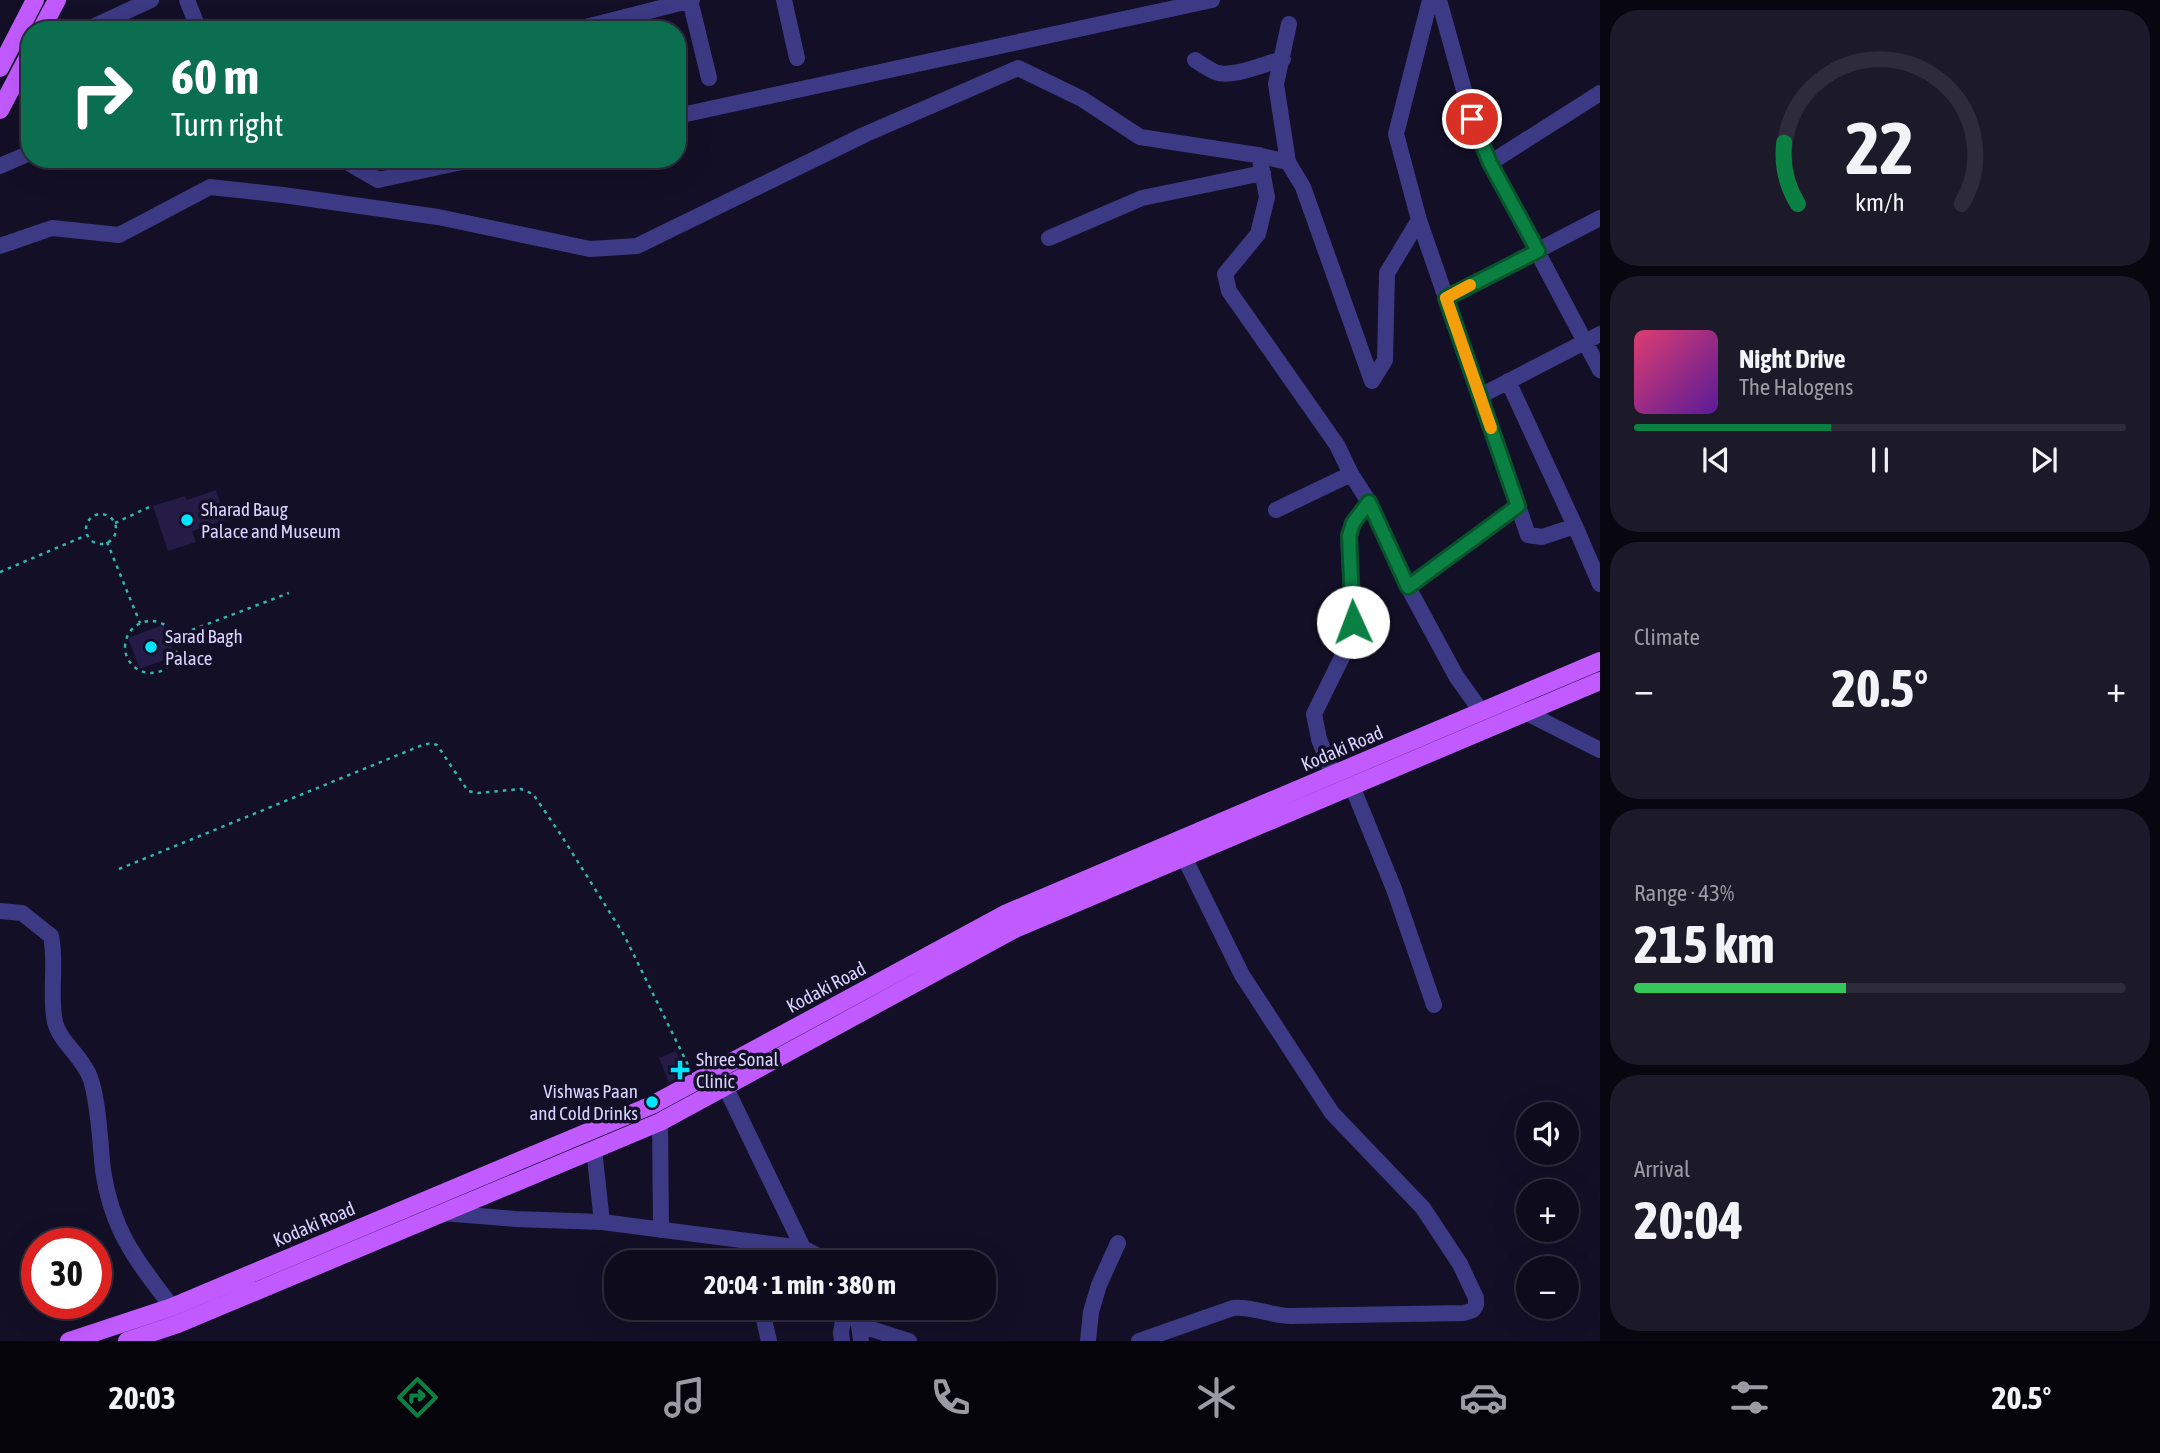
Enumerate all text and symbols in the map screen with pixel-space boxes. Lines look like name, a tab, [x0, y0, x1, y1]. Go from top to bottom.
text: 60 m	[171, 48, 259, 104]
icon: right	[56, 49, 147, 140]
pin	[1442, 89, 1502, 149]
icon: arrive	[1453, 100, 1491, 138]
text: Turn right	[171, 106, 284, 143]
text: 22	[1846, 106, 1914, 189]
text: km/h	[1855, 188, 1905, 216]
text: Night Drive	[1739, 344, 1846, 374]
text: The Halogens	[1739, 374, 1853, 400]
icon: previous	[1697, 441, 1735, 479]
icon: pause	[1861, 441, 1899, 479]
icon: next	[2025, 441, 2063, 479]
place label: Sharad Baug Palace and Museum	[201, 498, 341, 542]
marker: Sharad Baug Palace and Museum	[179, 512, 195, 528]
position arrow	[1316, 585, 1390, 659]
text: Climate	[1634, 624, 1700, 650]
place label: Sarad Bagh Palace	[165, 625, 243, 669]
marker: Sarad Bagh Palace	[143, 639, 159, 655]
text: 20.5°	[1832, 658, 1928, 718]
text: −	[1634, 667, 1654, 710]
text: +	[2106, 667, 2126, 710]
street label: Kodaki Road	[1298, 721, 1386, 775]
text: Range · 43%	[1634, 880, 1734, 906]
text: 215 km	[1634, 914, 1775, 974]
street label: Kodaki Road	[783, 957, 869, 1017]
place label: Shree Sonal Clinic	[696, 1048, 779, 1092]
marker: Shree Sonal Clinic	[670, 1060, 690, 1080]
place label: Vishwas Paan and Cold Drinks	[530, 1080, 638, 1124]
marker: Vishwas Paan and Cold Drinks	[644, 1094, 660, 1110]
map controls	[1516, 1102, 1579, 1319]
button: sound	[1516, 1102, 1579, 1165]
text: Arrival	[1634, 1156, 1690, 1182]
button: +	[1516, 1179, 1579, 1242]
text: 20:04	[1634, 1190, 1743, 1250]
street label: Kodaki Road	[270, 1197, 358, 1251]
speed limit sign: 30	[21, 1228, 112, 1319]
button: −	[1516, 1256, 1579, 1319]
text: 20:04 · 1 min · 380 m	[704, 1270, 896, 1300]
icon: directions	[393, 1373, 442, 1422]
icon: music	[660, 1373, 709, 1422]
icon: phone	[926, 1373, 975, 1422]
icon: climate	[1192, 1373, 1241, 1422]
icon: car	[1459, 1373, 1508, 1422]
icon: filters	[1725, 1373, 1774, 1422]
text: 20:03	[109, 1379, 176, 1416]
text: 20.5°	[1992, 1379, 2051, 1416]

